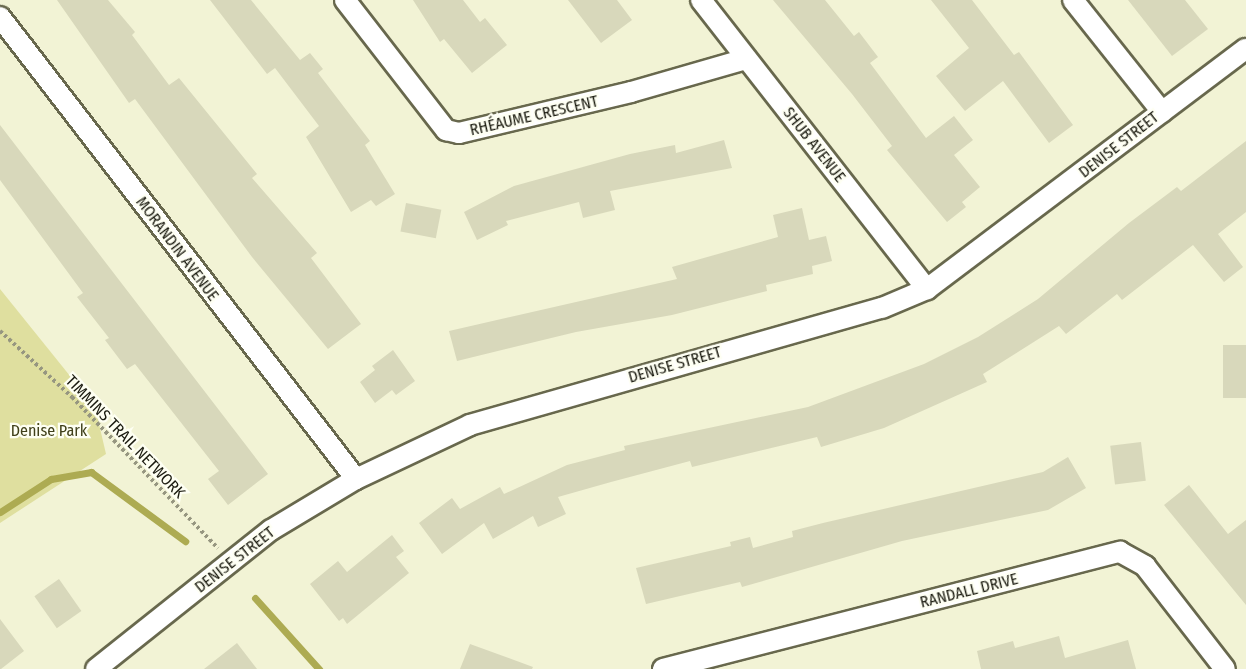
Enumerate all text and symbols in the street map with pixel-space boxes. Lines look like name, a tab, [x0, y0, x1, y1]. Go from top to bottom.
street label: RHÉAUME CRESCENT	[468, 92, 600, 140]
street label: SHUB AVENUE	[779, 104, 849, 186]
street label: DENISE STREET	[1075, 108, 1163, 182]
street label: MORANDIN AVENUE	[132, 193, 222, 305]
street label: DENISE STREET	[626, 343, 724, 387]
street label: TIMMINS TRAIL NETWORK	[61, 372, 189, 502]
park label: Denise Park	[11, 421, 87, 441]
street label: DENISE STREET	[191, 523, 279, 597]
street label: RANDALL DRIVE	[918, 570, 1020, 612]

